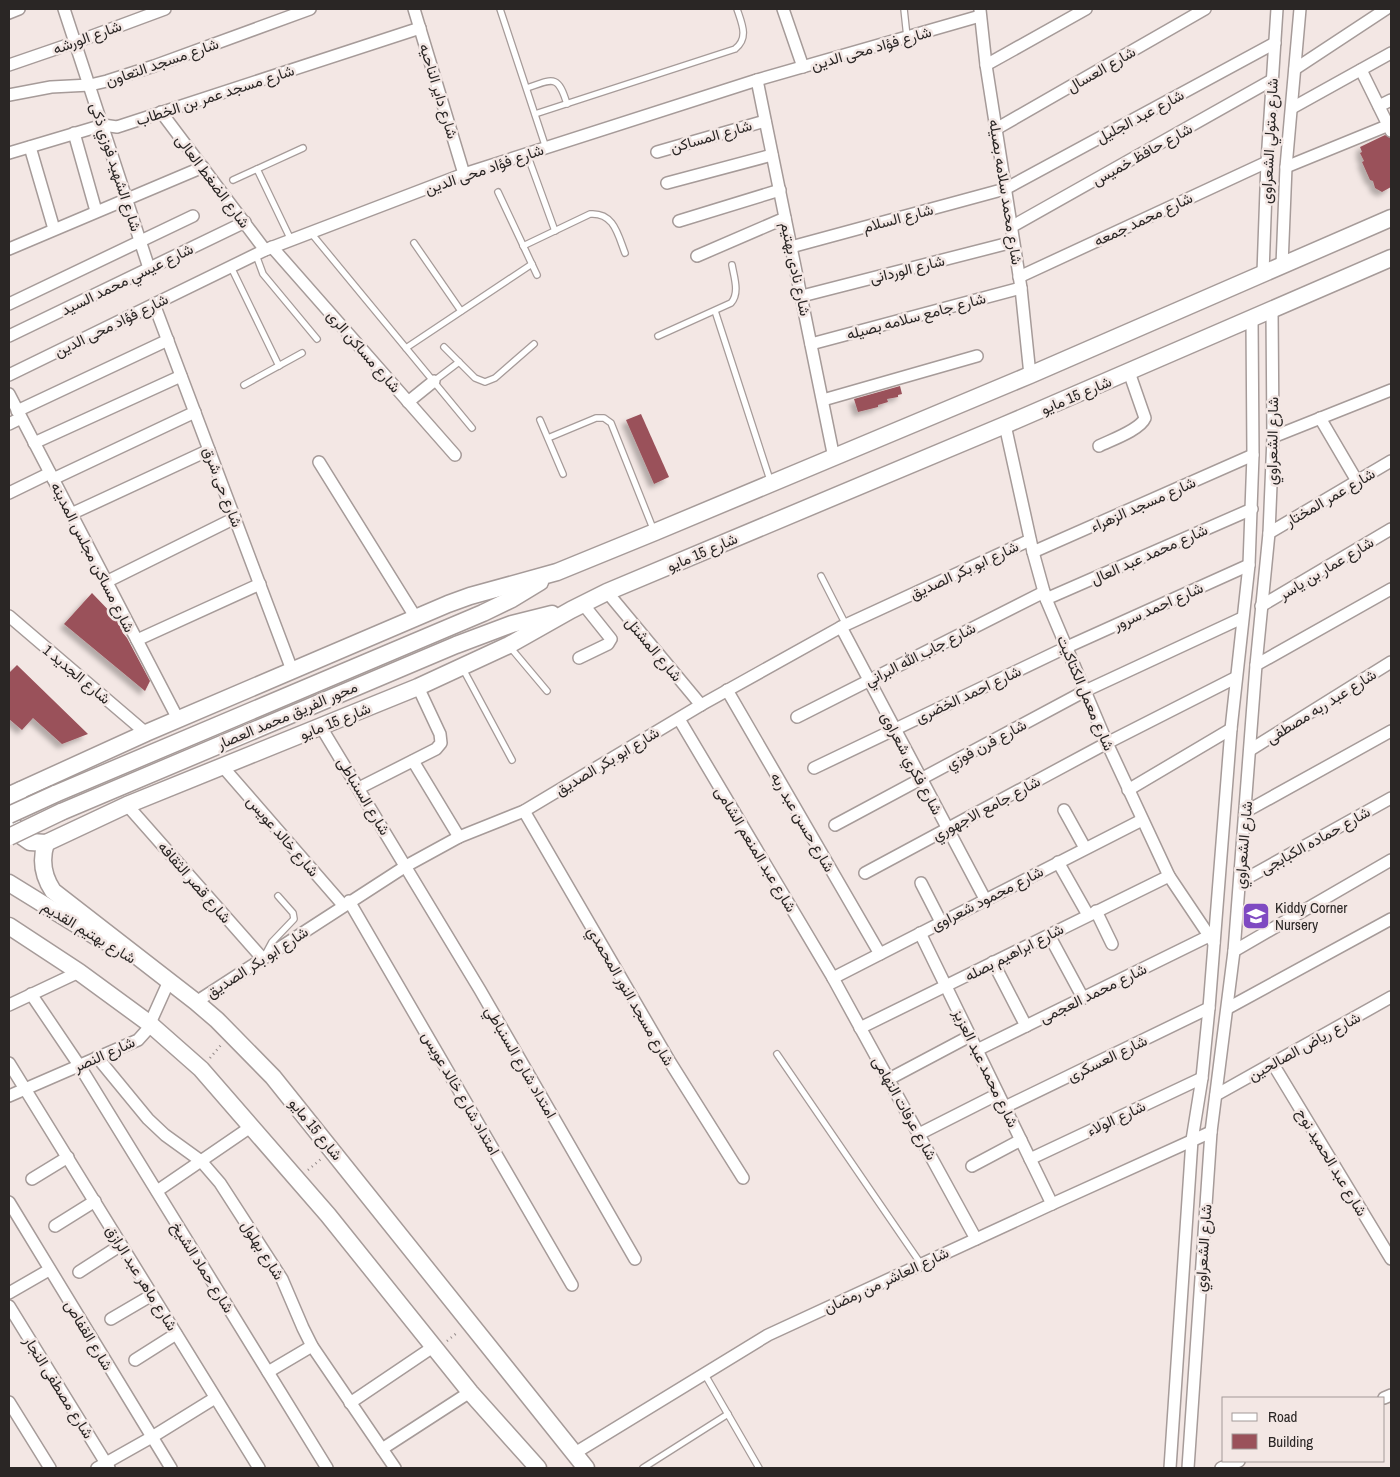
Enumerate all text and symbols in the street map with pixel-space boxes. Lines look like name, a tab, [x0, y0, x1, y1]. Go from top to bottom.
street label: شارع الورشه	[50, 15, 125, 60]
street label: شارع فؤاد محى الدين	[808, 21, 934, 76]
street label: شارع مسجد التعاون	[103, 33, 222, 92]
street label: شارع داير الناحيه	[414, 41, 464, 142]
street label: شارع العسال	[1063, 41, 1140, 98]
street label: شارع مسجد عمر بن الخطاب	[133, 59, 297, 131]
street label: شارع متولي الشعراوى	[1255, 78, 1286, 204]
street label: شارع عبد الجليل	[1092, 84, 1188, 149]
street label: شارع الشهيد فوزي ذكى	[82, 100, 147, 235]
street label: شارع المساكن	[668, 114, 755, 159]
street label: شارع محمد سلامه بصيله	[983, 118, 1028, 267]
street label: شارع حافظ خميس	[1088, 118, 1197, 191]
street label: شارع الضغط العالى	[170, 130, 255, 233]
street label: شارع فؤاد محى الدين	[422, 139, 547, 200]
street label: شارع محمد جمعه	[1090, 187, 1196, 252]
street label: شارع السلام	[861, 198, 936, 238]
street label: شارع نادى بهتيم	[775, 220, 816, 318]
street label: شارع عيسي محمد السيد	[57, 238, 198, 323]
street label: شارع الوردانى	[867, 249, 947, 289]
street label: شارع جامع سلامه بصيله	[844, 287, 988, 346]
street label: شارع فؤاد محى الدين	[51, 288, 172, 363]
street label: شارع مساكن الرى	[321, 305, 406, 398]
street label: شارع 15 مايو	[1037, 371, 1115, 420]
street label: شارع الشعراوي	[1261, 397, 1286, 485]
street label: شارع حى شرق	[197, 444, 248, 531]
street label: شارع عمر المختار	[1280, 463, 1379, 533]
street label: شارع مسجد الزهراء	[1087, 471, 1199, 537]
street label: شارع مساكن مجلس المدينه	[45, 478, 140, 636]
street label: شارع محمد عبد العال	[1087, 519, 1211, 590]
street label: شارع 15 مايو	[663, 528, 741, 577]
street label: شارع عمار بن ياسر	[1274, 531, 1378, 606]
street label: شارع ابو بكر الصديق	[906, 536, 1022, 605]
street label: شارع احمد سرور	[1109, 577, 1207, 637]
street label: شارع المشتل	[620, 612, 687, 687]
street label: شارع جاب الله البراني	[861, 617, 980, 694]
street label: شارع معمل الكتاكيت	[1051, 632, 1120, 754]
street label: شارع الجديد 1	[38, 639, 115, 709]
street label: شارع احمد الخضرى	[912, 660, 1025, 729]
street label: شارع عبد ربه مصطفى	[1262, 663, 1381, 749]
street label: محور الفريق محمد العصار	[213, 676, 360, 755]
street label: شارع 15 مايو	[296, 697, 374, 746]
street label: شارع فكري شعراوى	[873, 708, 948, 820]
street label: شارع فرن فوزي	[942, 714, 1032, 777]
street label: شارع ابو بكر الصديق	[551, 722, 664, 801]
street label: شارع السنباطى	[332, 753, 396, 840]
street label: شارع حسن عبد ربه	[765, 768, 840, 876]
street label: شارع جامع الاجهوري	[928, 771, 1045, 848]
street label: شارع عبد المنعم الشامى	[709, 782, 802, 917]
street label: شارع خالد عويس	[241, 791, 324, 882]
street label: شارع الشعراوي	[1229, 800, 1260, 890]
street label: شارع حماده الكبابجى	[1256, 801, 1374, 880]
street label: شارع قصر الثقافه	[153, 837, 237, 928]
street label: شارع محمود شعراوى	[927, 861, 1047, 936]
street label: شارع بهتيم القديم	[37, 896, 140, 969]
place label: Kiddy Corner Nursery	[1275, 897, 1347, 935]
school or university icon: Kiddy Corner Nursery	[1241, 901, 1271, 931]
street label: شارع ابراهيم بصله	[961, 918, 1068, 987]
street label: شارع ابو بكر الصديق	[202, 921, 313, 1004]
street label: شارع مسجد النور المحمدي	[580, 922, 680, 1071]
street label: شارع محمد العجمى	[1036, 958, 1151, 1029]
street label: امتداد شارع السنباطي	[478, 1002, 562, 1124]
street label: شارع محمد عبد العزيز	[947, 1004, 1024, 1131]
street label: شارع رياض الصالحين	[1244, 1006, 1365, 1086]
street label: امتداد شارع خالد عويس	[416, 1027, 505, 1159]
street label: شارع العسكرى	[1063, 1029, 1151, 1087]
street label: شارع النصر	[69, 1031, 139, 1078]
street label: شارع عرفات التهامى	[867, 1052, 942, 1164]
street label: شارع 15 مايو	[284, 1093, 348, 1165]
street label: شارع الولاء	[1083, 1095, 1149, 1142]
street label: شارع عبد الحميد نوح	[1291, 1104, 1373, 1221]
street label: شارع الشعراوي	[1189, 1203, 1220, 1293]
street label: شارع بهلول	[236, 1216, 290, 1284]
street label: شارع حماد الشيخ	[166, 1217, 239, 1317]
street label: شارع ماهر عبد الرازق	[100, 1221, 183, 1335]
street label: شارع العاشر من رمضان	[820, 1242, 953, 1319]
street label: شارع القفاص	[59, 1296, 118, 1375]
street label: شارع مصطفى النجار	[18, 1331, 99, 1443]
legend	[1222, 1397, 1385, 1462]
text: Road	[1268, 1406, 1297, 1427]
text: Building	[1268, 1431, 1313, 1452]

